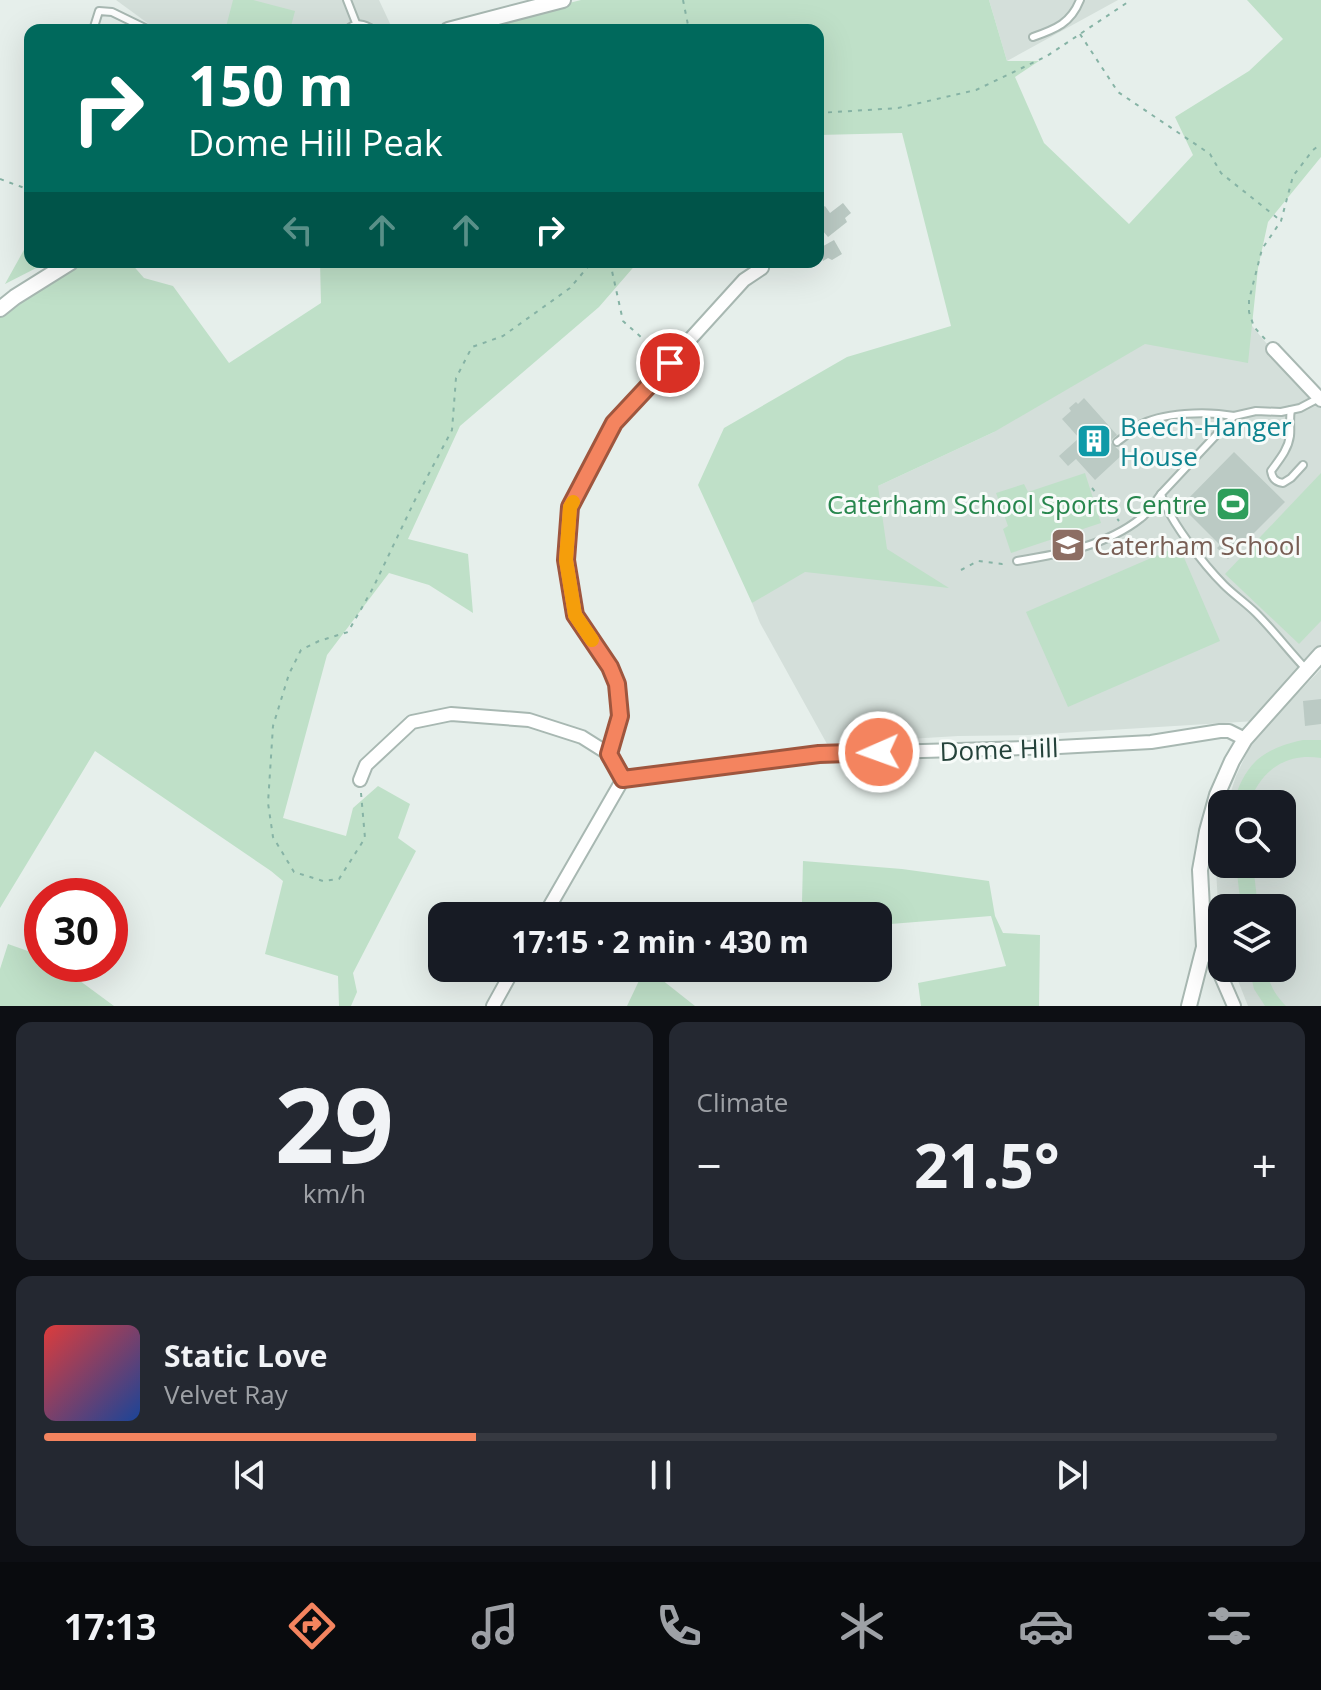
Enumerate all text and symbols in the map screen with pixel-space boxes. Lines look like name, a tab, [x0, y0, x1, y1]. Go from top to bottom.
text: 150 m	[188, 46, 354, 122]
icon: right	[56, 56, 160, 160]
text: Dome Hill Peak	[188, 118, 443, 167]
icon: left	[276, 208, 320, 252]
icon: ahead	[360, 208, 404, 252]
icon: ahead	[444, 208, 488, 252]
icon: right	[528, 208, 572, 252]
pin	[636, 329, 704, 397]
icon: arrive	[648, 341, 692, 385]
place label: Beech-Hanger House	[1120, 408, 1292, 474]
building icon: Beech-Hanger House	[1075, 422, 1113, 460]
sports icon: Caterham School Sports Centre	[1214, 485, 1252, 523]
place label: Caterham School Sports Centre	[827, 486, 1207, 522]
school or university icon: Caterham School	[1049, 526, 1087, 564]
place label: Caterham School	[1094, 527, 1301, 563]
position arrow	[837, 710, 921, 794]
street label: Dome Hill	[939, 729, 1059, 769]
map controls	[1208, 790, 1296, 982]
button: search	[1208, 790, 1296, 878]
speed limit sign: 30	[24, 878, 128, 982]
button: layers	[1208, 894, 1296, 982]
text: 17:15 · 2 min · 430 m	[511, 921, 809, 962]
text: 29	[275, 1052, 394, 1193]
text: Climate	[697, 1084, 788, 1120]
text: 21.5°	[914, 1124, 1060, 1206]
text: −	[697, 1135, 722, 1195]
text: +	[1252, 1135, 1277, 1195]
text: km/h	[303, 1175, 366, 1211]
text: Static Love	[164, 1335, 327, 1376]
text: Velvet Ray	[164, 1376, 288, 1412]
icon: previous	[228, 1453, 272, 1497]
icon: pause	[639, 1453, 683, 1497]
icon: next	[1050, 1453, 1094, 1497]
icon: directions	[284, 1598, 340, 1654]
icon: music	[467, 1598, 523, 1654]
icon: phone	[651, 1598, 707, 1654]
icon: climate	[834, 1598, 890, 1654]
icon: car	[1018, 1598, 1074, 1654]
icon: filters	[1201, 1598, 1257, 1654]
text: 17:13	[64, 1602, 156, 1651]

